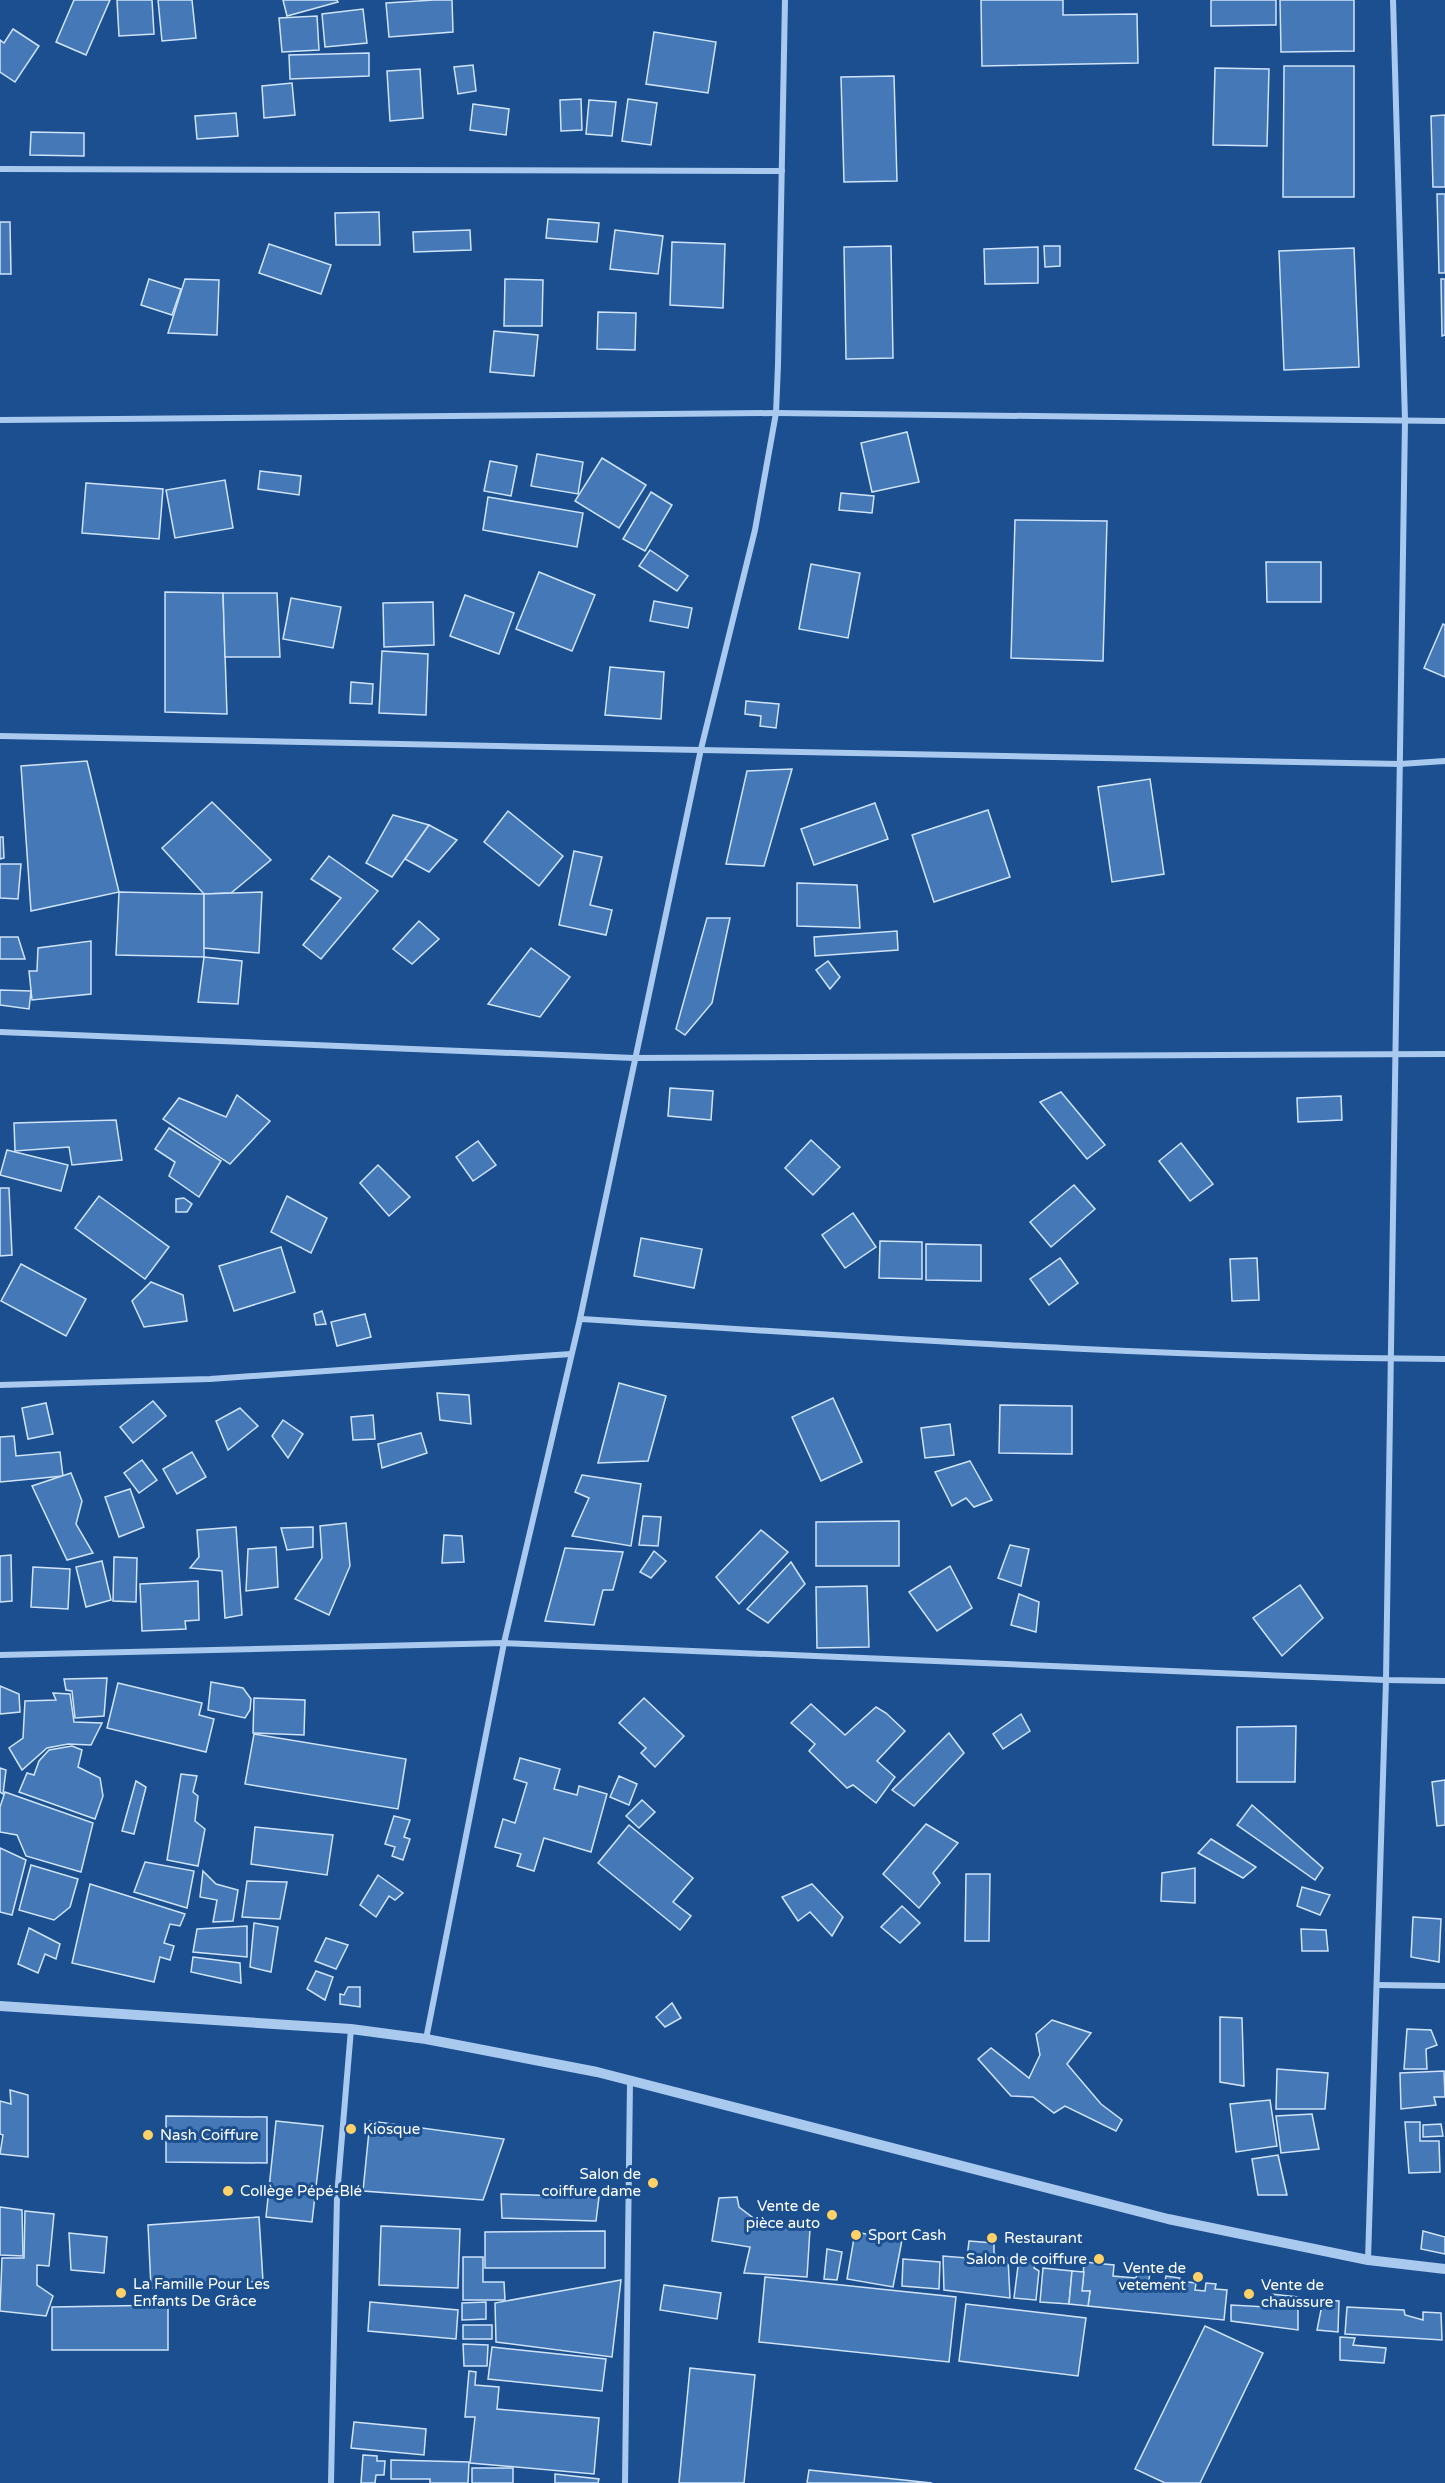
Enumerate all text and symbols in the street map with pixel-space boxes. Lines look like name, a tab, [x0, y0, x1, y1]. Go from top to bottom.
place label: Kiosque	[363, 2120, 420, 2138]
marker: Kiosque	[344, 2122, 358, 2136]
place label: Nash Coiffure	[160, 2126, 259, 2144]
marker: Nash Coiffure	[141, 2128, 155, 2142]
place label: Salon de coiffure dame	[541, 2165, 641, 2200]
marker: Salon de coiffure dame	[646, 2176, 660, 2190]
place label: Collège Pépé-Blé	[240, 2182, 362, 2200]
marker: Collège Pépé-Blé	[221, 2184, 235, 2198]
place label: Vente de pièce auto	[746, 2197, 820, 2232]
marker: Vente de pièce auto	[825, 2208, 839, 2222]
place label: Sport Cash	[868, 2226, 946, 2244]
marker: Sport Cash	[849, 2228, 863, 2242]
place label: Restaurant	[1004, 2229, 1083, 2247]
marker: Restaurant	[985, 2231, 999, 2245]
place label: Salon de coiffure	[966, 2250, 1087, 2268]
marker: Salon de coiffure	[1092, 2252, 1106, 2266]
place label: Vente de vetement	[1119, 2259, 1186, 2294]
marker: Vente de vetement	[1191, 2270, 1205, 2284]
place label: La Famille Pour Les Enfants De Grâce	[133, 2275, 270, 2310]
place label: Vente de chaussure	[1261, 2276, 1333, 2311]
marker: La Famille Pour Les Enfants De Grâce	[114, 2286, 128, 2300]
marker: Vente de chaussure	[1242, 2287, 1256, 2301]

